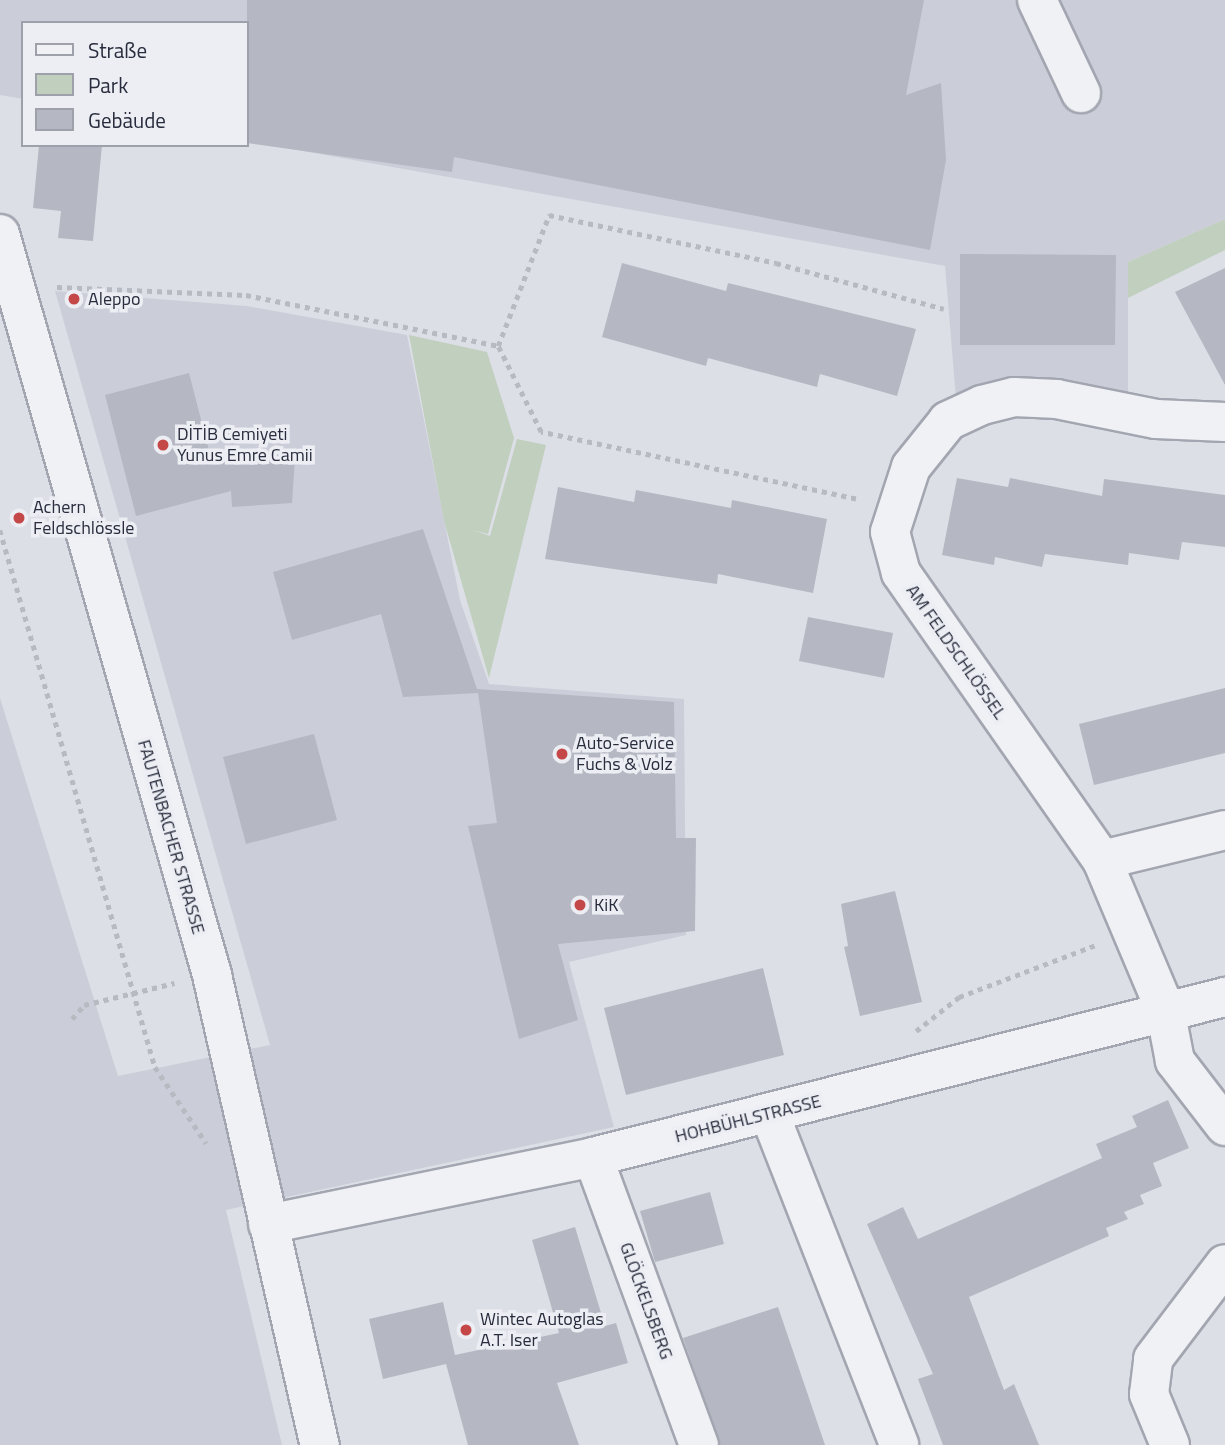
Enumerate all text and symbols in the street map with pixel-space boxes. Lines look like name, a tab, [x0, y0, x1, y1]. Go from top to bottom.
legend	[21, 21, 248, 147]
text: Straße	[88, 34, 147, 66]
text: Park	[88, 69, 128, 101]
text: Gebäude	[88, 104, 166, 136]
place label: Aleppo	[88, 288, 140, 310]
marker: Aleppo	[66, 291, 82, 307]
place label: DİTİB Cemiyeti Yunus Emre Camii	[177, 424, 313, 466]
marker: DİTİB Cemiyeti Yunus Emre Camii	[155, 437, 171, 453]
place label: Achern Feldschlössle	[33, 497, 134, 540]
marker: Achern Feldschlössle	[11, 510, 27, 526]
street label: AM FELDSCHLÖSSEL	[901, 581, 1011, 723]
place label: Auto-Service Fuchs & Volz	[576, 733, 674, 776]
street label: FAUTENBACHER STRASSE	[133, 737, 209, 937]
marker: Auto-Service Fuchs & Volz	[554, 746, 570, 762]
place label: KiK	[594, 894, 618, 916]
marker: KiK	[572, 897, 588, 913]
street label: HOHBÜHLSTRASSE	[673, 1090, 823, 1148]
street label: GLÖCKELSBERG	[615, 1240, 677, 1362]
place label: Wintec Autoglas A.T. Iser	[480, 1309, 604, 1352]
marker: Wintec Autoglas A.T. Iser	[458, 1322, 474, 1338]

